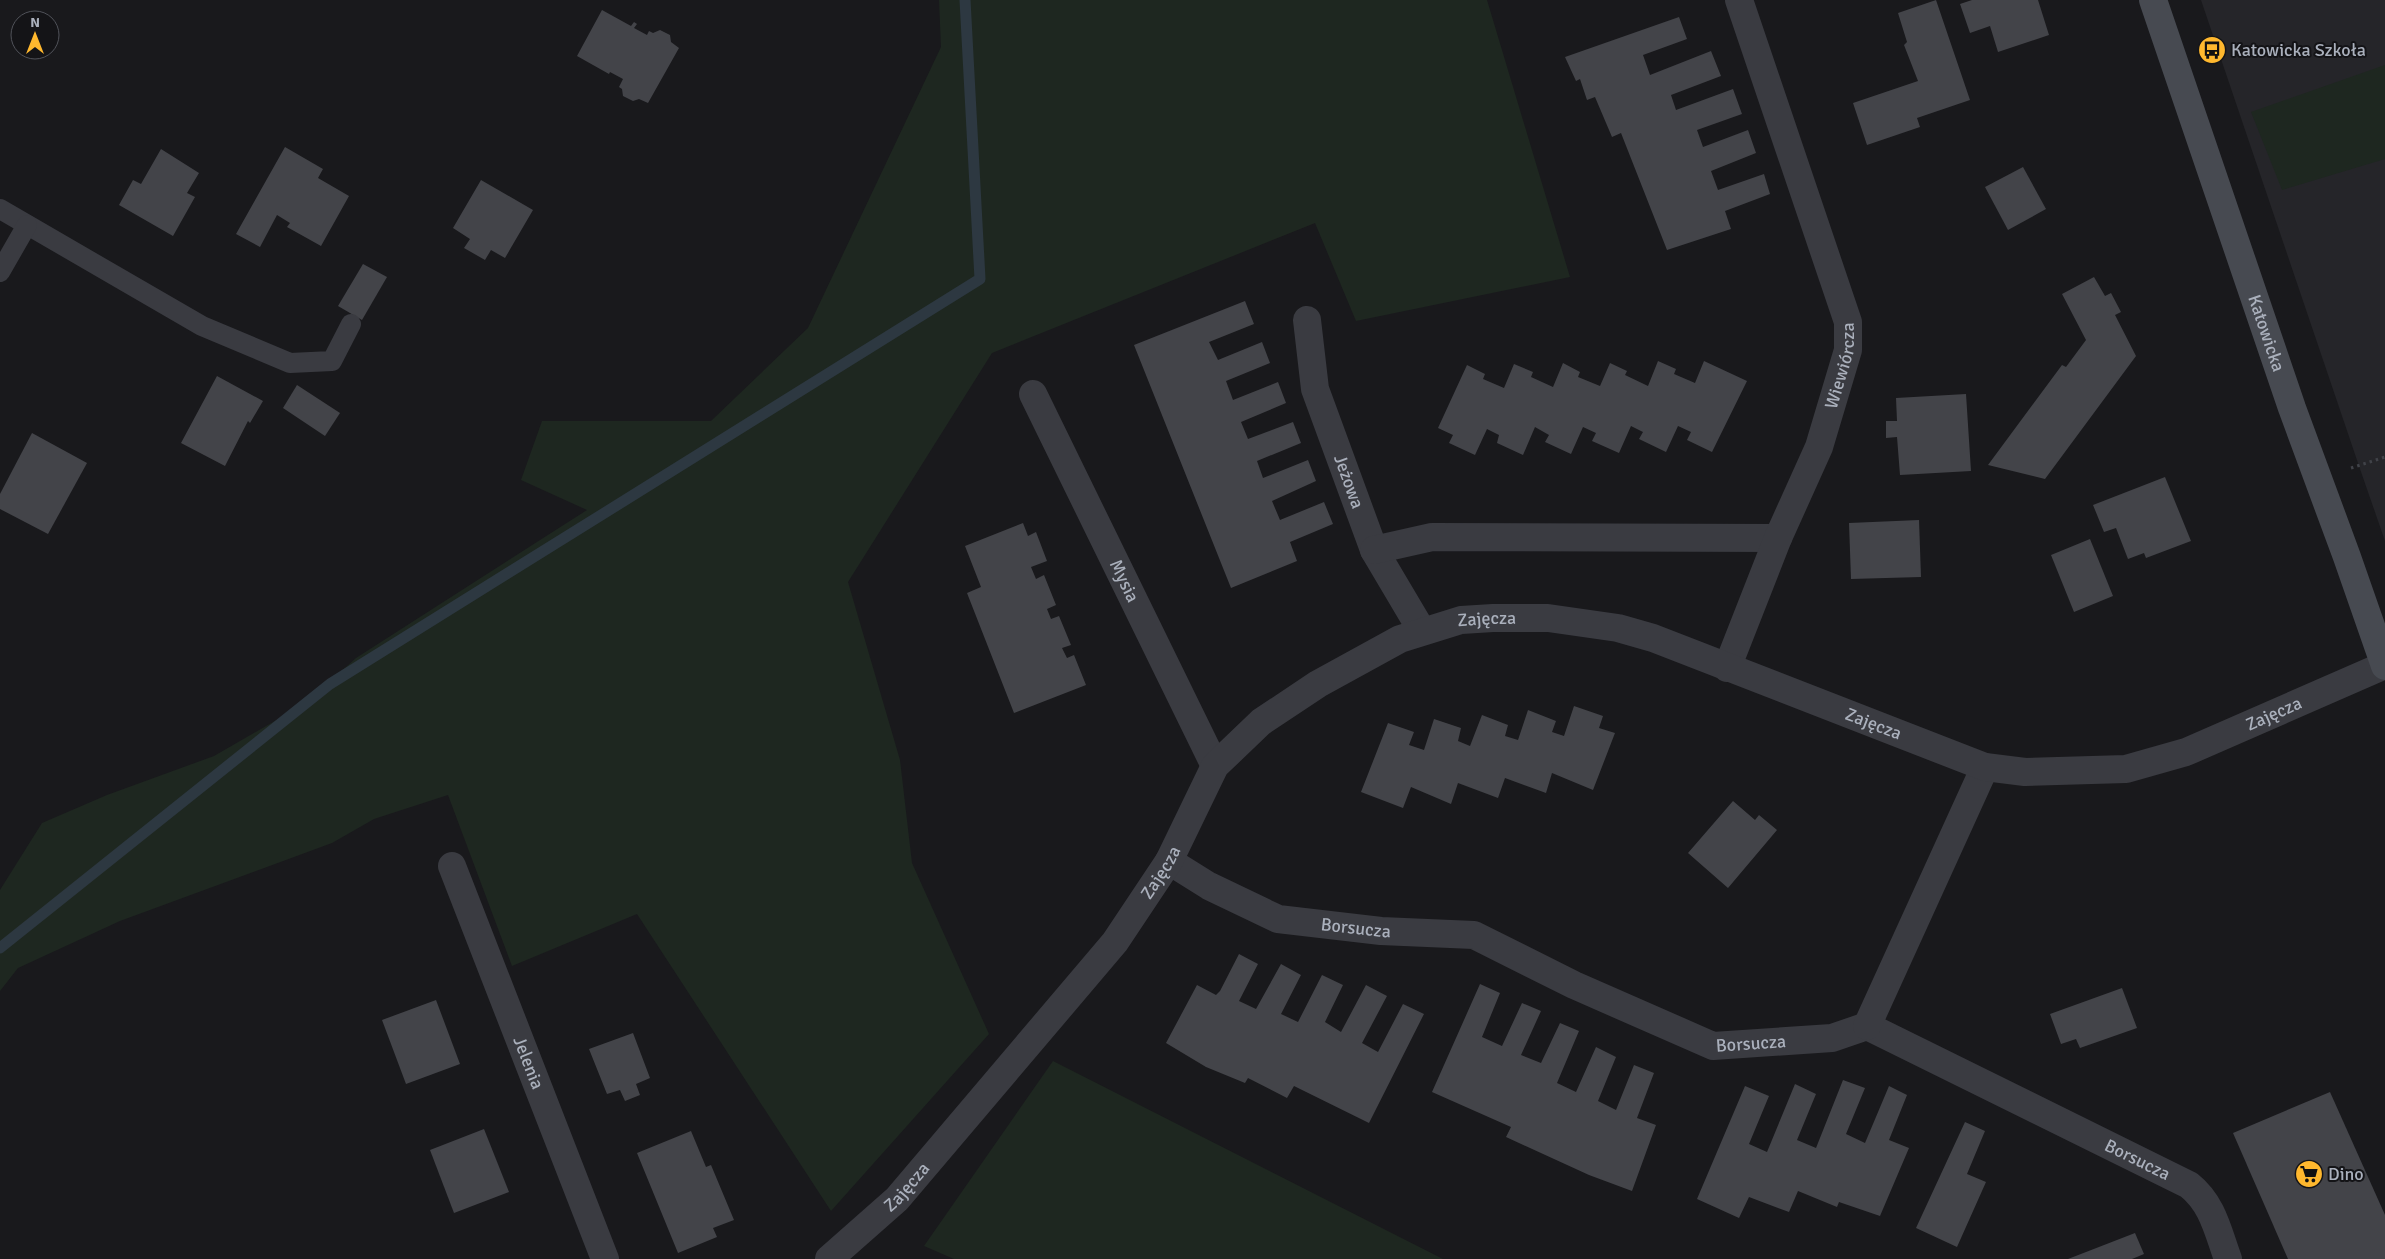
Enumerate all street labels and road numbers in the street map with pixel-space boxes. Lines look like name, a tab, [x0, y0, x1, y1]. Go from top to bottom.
street label: Katowicka	[2243, 292, 2290, 375]
street label: Wiewiórcza	[1820, 322, 1859, 412]
street label: Jeżowa	[1329, 451, 1369, 512]
street label: Mysia	[1105, 556, 1144, 606]
street label: Zajęcza	[1457, 607, 1516, 631]
street label: Zajęcza	[2242, 692, 2305, 735]
street label: Zajęcza	[1842, 703, 1905, 745]
street label: Zajęcza	[1136, 842, 1186, 903]
street label: Borsucza	[1320, 913, 1391, 942]
street label: Borsucza	[1715, 1030, 1787, 1057]
street label: Jelenia	[508, 1033, 549, 1092]
street label: Borsucza	[2101, 1134, 2174, 1185]
street label: Zajęcza	[879, 1158, 934, 1217]

